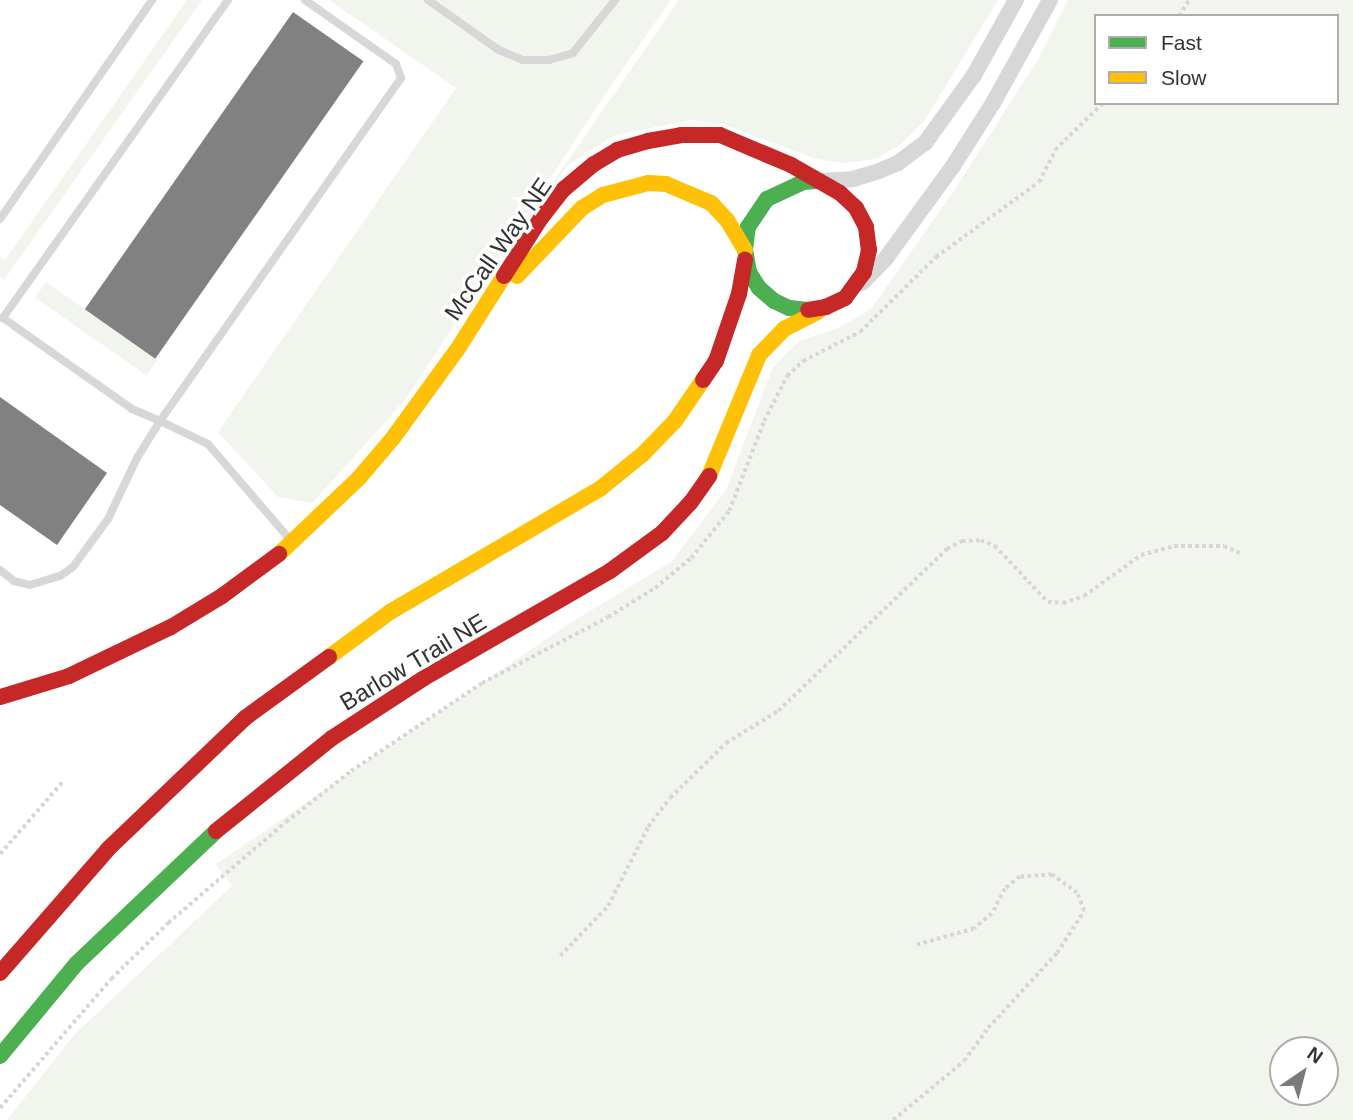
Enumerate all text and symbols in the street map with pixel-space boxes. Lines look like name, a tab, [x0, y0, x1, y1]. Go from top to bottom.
legend	[1094, 14, 1339, 105]
text: Fast	[1161, 31, 1202, 54]
text: Slow	[1161, 66, 1207, 89]
street label: McCall Way NE	[438, 172, 558, 326]
street label: Barlow Trail NE	[335, 607, 491, 717]
north arrow	[1269, 1036, 1339, 1106]
text: N	[1304, 1042, 1327, 1068]

